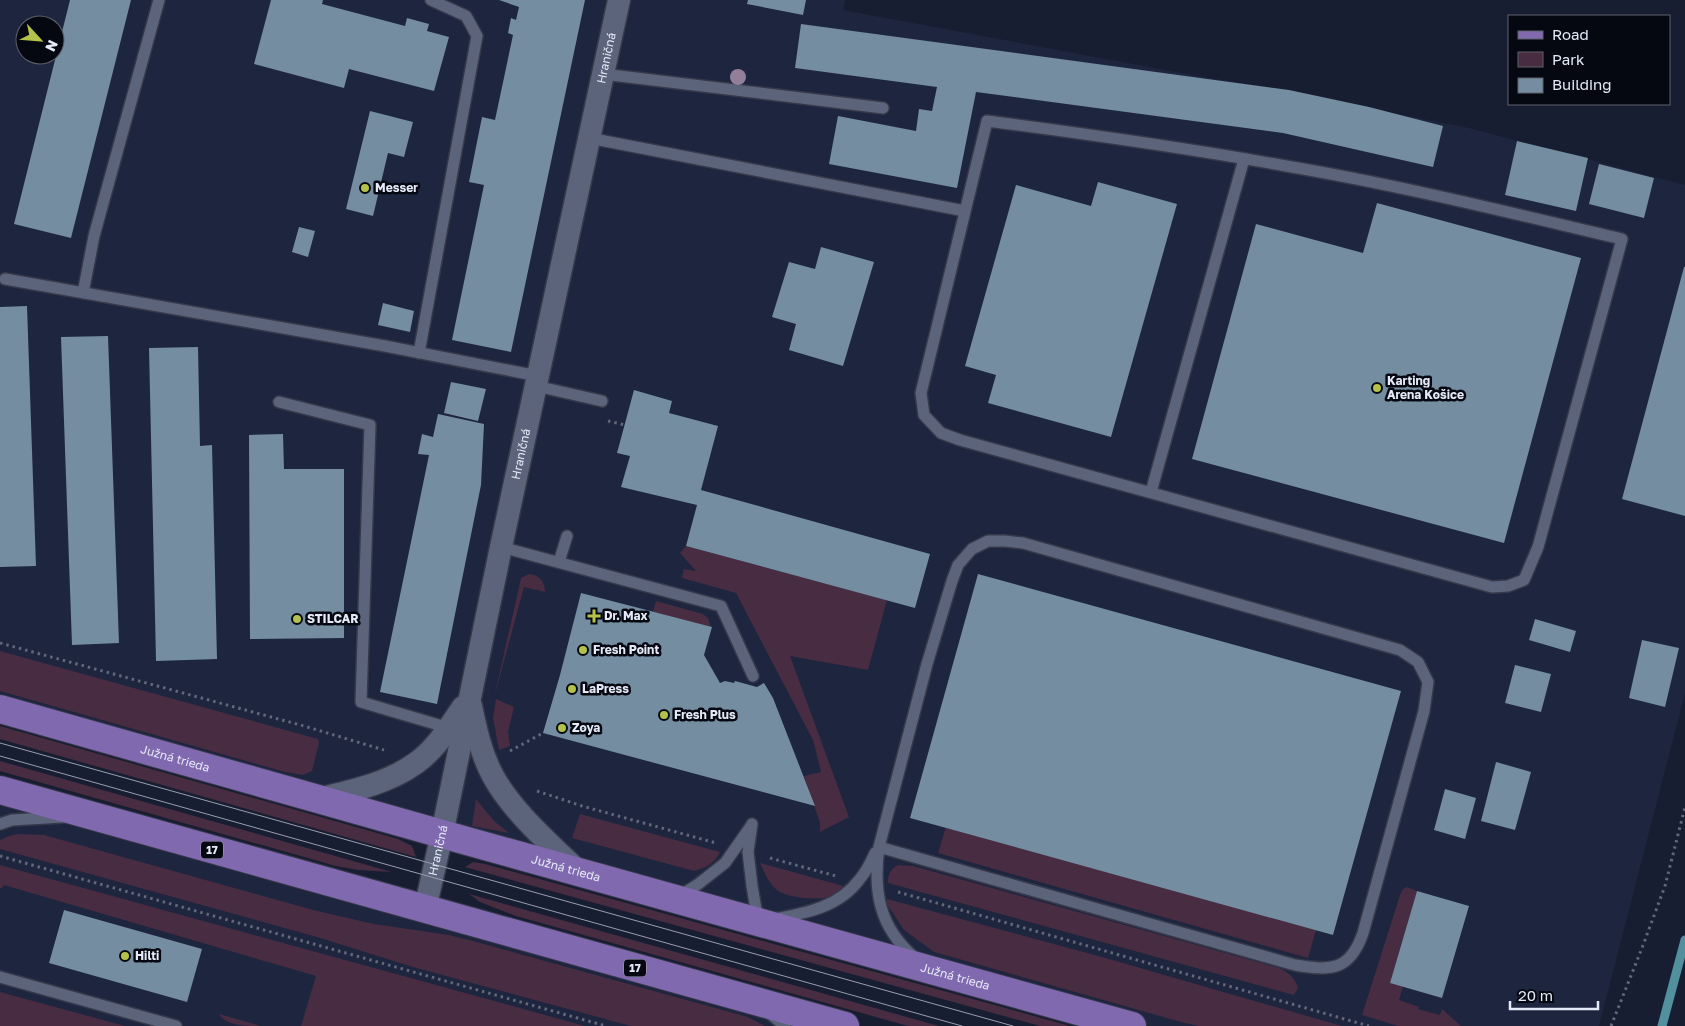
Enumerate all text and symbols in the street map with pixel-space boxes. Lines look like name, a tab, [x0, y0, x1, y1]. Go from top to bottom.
north arrow	[15, 15, 65, 65]
legend	[1508, 15, 1670, 105]
text: Road	[1552, 25, 1589, 43]
street label: Hraničná	[593, 31, 619, 85]
text: N	[42, 37, 62, 54]
text: Park	[1552, 50, 1585, 68]
text: Building	[1552, 75, 1612, 93]
place label: Messer	[375, 180, 418, 195]
marker: Messer	[359, 182, 371, 194]
place label: Karting Arena Košice	[1387, 373, 1464, 402]
marker: Karting Arena Košice	[1371, 382, 1383, 394]
street label: Hraničná	[508, 427, 533, 481]
place label: Dr. Max	[604, 608, 648, 623]
marker: Dr. Max	[588, 610, 600, 622]
place label: STILCAR	[307, 611, 359, 626]
marker: STILCAR	[291, 613, 303, 625]
place label: Fresh Point	[593, 642, 659, 657]
marker: Fresh Point	[577, 644, 589, 656]
place label: LaPress	[582, 681, 629, 696]
marker: LaPress	[566, 683, 578, 695]
place label: Fresh Plus	[674, 707, 736, 722]
marker: Fresh Plus	[658, 709, 670, 721]
place label: Zoya	[572, 720, 600, 735]
marker: Zoya	[556, 722, 568, 734]
street label: Južná trieda	[139, 741, 212, 775]
street label: Hraničná	[425, 824, 451, 877]
road number: 17	[201, 842, 223, 858]
street label: Južná trieda	[530, 851, 602, 885]
place label: Hilti	[135, 948, 159, 963]
marker: Hilti	[119, 950, 131, 962]
road number: 17	[624, 960, 646, 976]
street label: Južná trieda	[919, 960, 992, 993]
scale bar	[1510, 978, 1598, 1010]
text: 20 m	[1518, 986, 1553, 1004]

